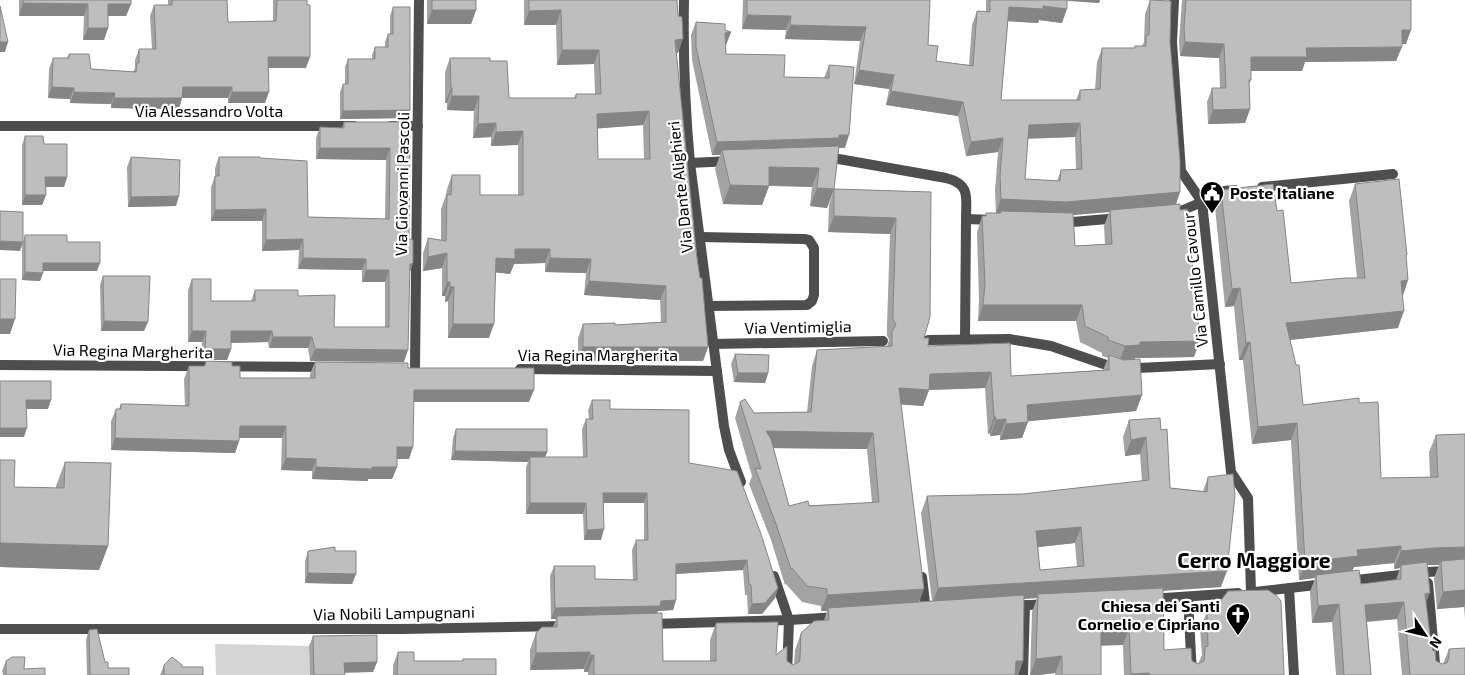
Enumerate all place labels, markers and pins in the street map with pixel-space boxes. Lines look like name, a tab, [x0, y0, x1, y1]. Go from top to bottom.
public building icon: Poste Italiane	[1199, 180, 1225, 214]
place label: Poste Italiane	[1230, 183, 1335, 202]
place label: Chiesa dei Santi Cornelio e Cipriano	[1078, 596, 1220, 633]
church icon: Chiesa dei Santi Cornelio e Cipriano	[1225, 602, 1251, 636]

